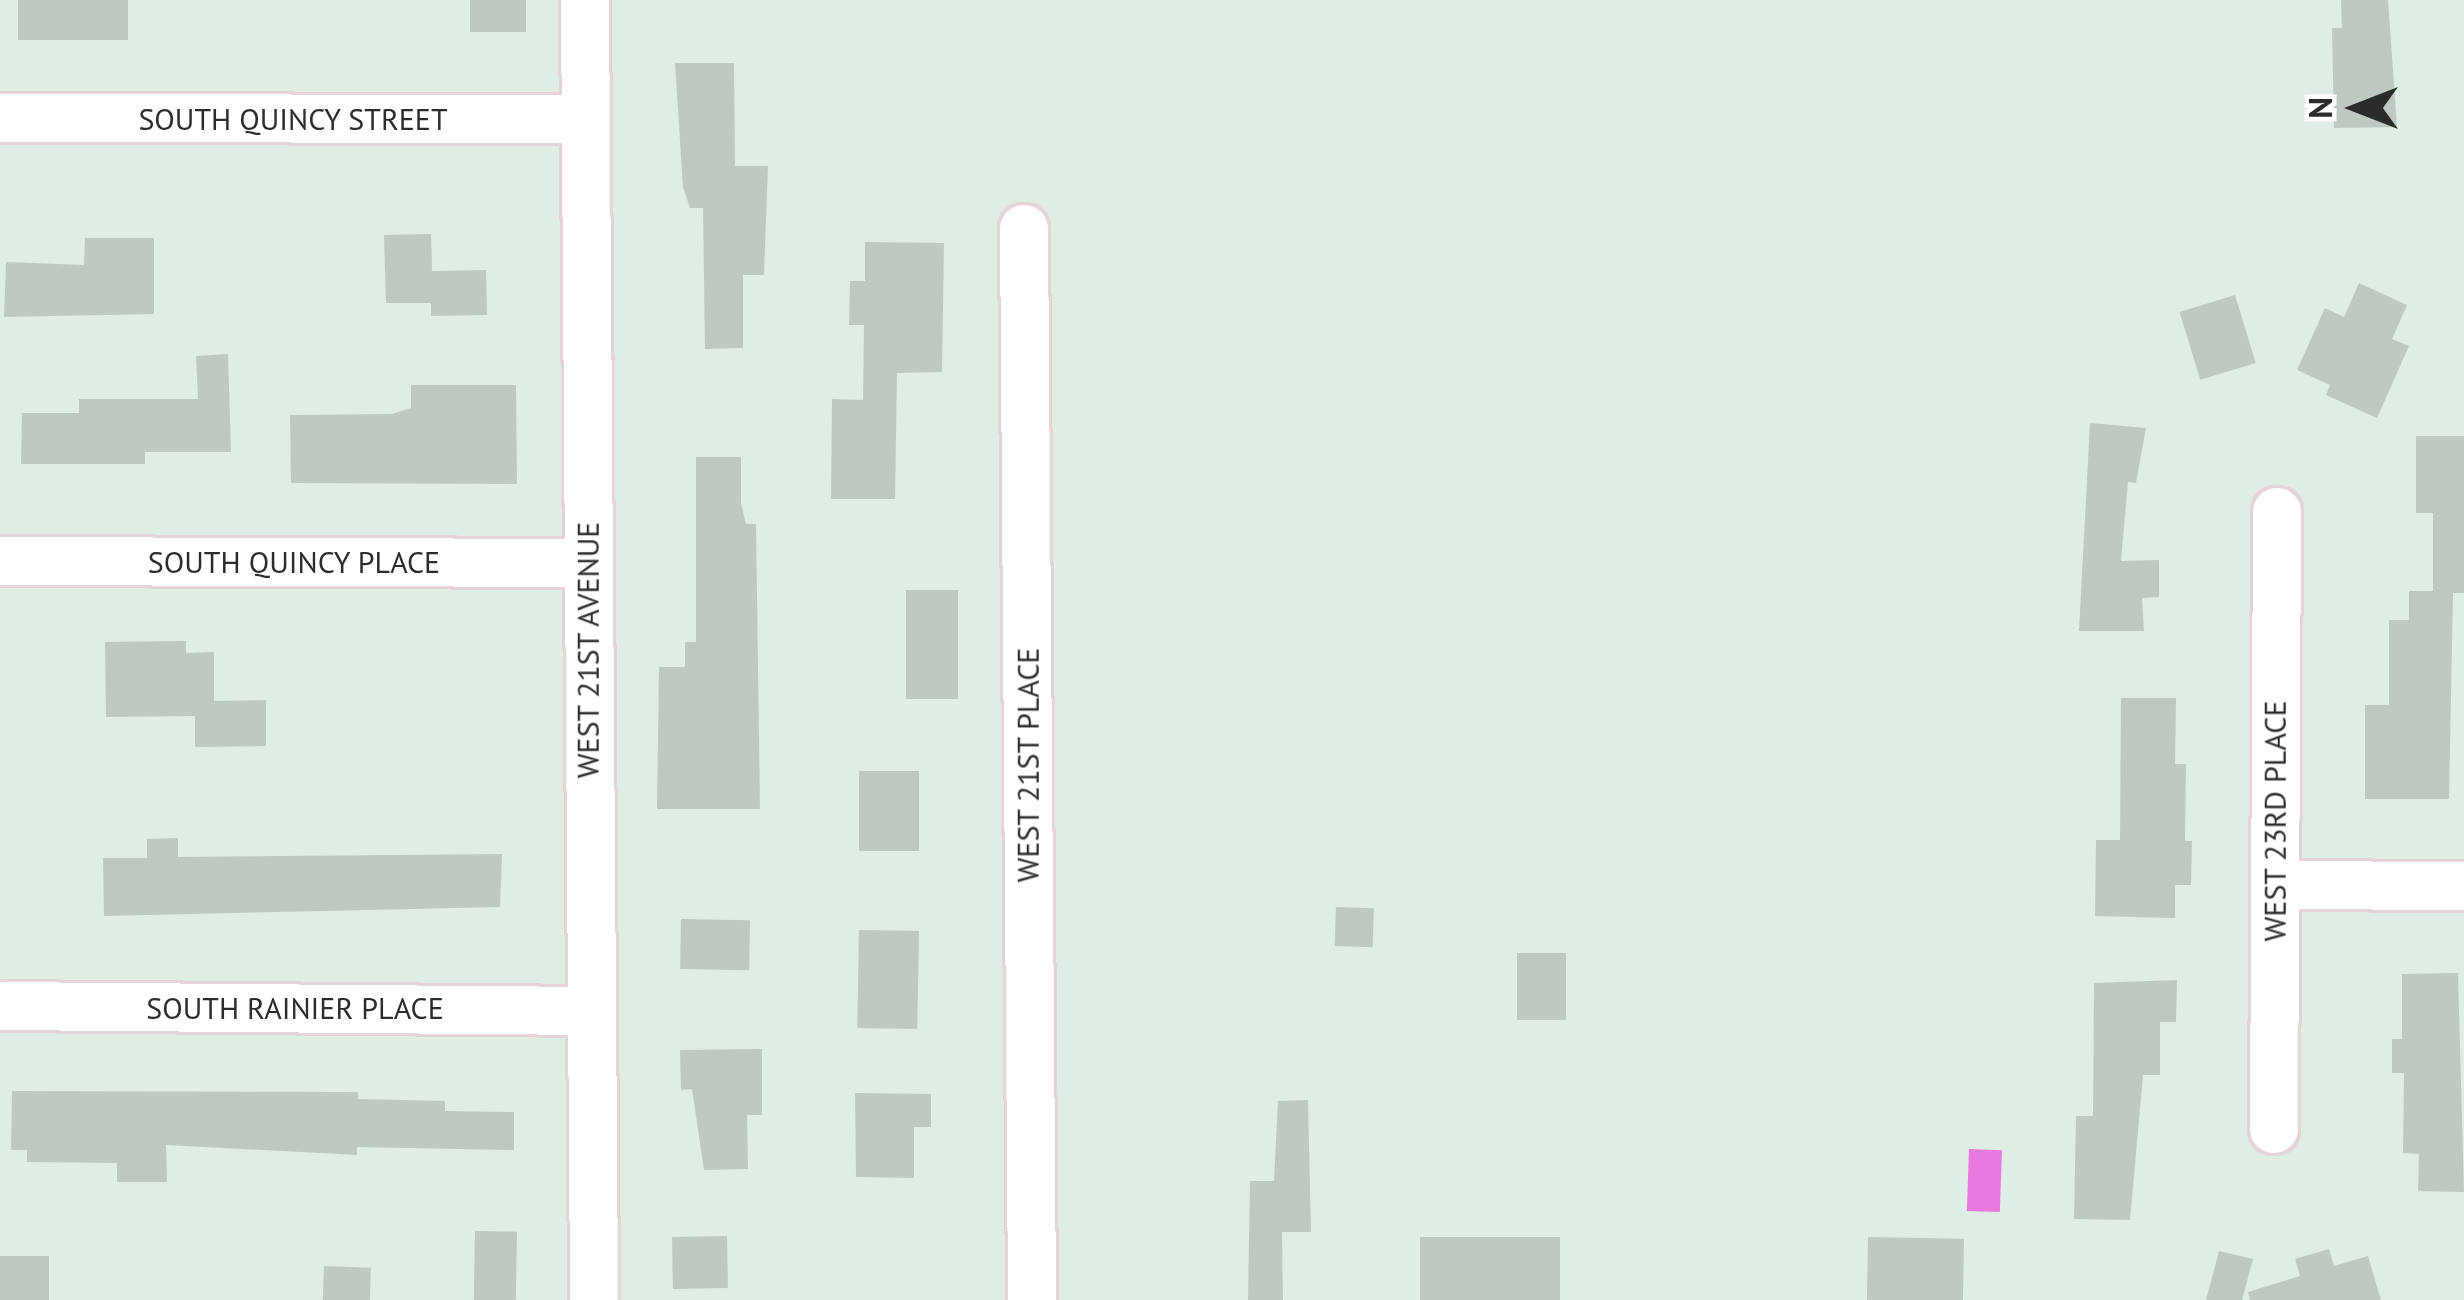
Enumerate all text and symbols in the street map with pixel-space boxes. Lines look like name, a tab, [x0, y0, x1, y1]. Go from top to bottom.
north arrow	[2296, 48, 2416, 168]
text: N	[2298, 97, 2341, 119]
street label: SOUTH QUINCY STREET	[138, 101, 448, 137]
street label: WEST 21ST AVENUE	[570, 520, 606, 780]
street label: SOUTH QUINCY PLACE	[147, 544, 441, 580]
street label: WEST 21ST PLACE	[1010, 646, 1046, 884]
street label: WEST 23RD PLACE	[2257, 700, 2293, 942]
street label: SOUTH RAINIER PLACE	[146, 990, 444, 1026]

